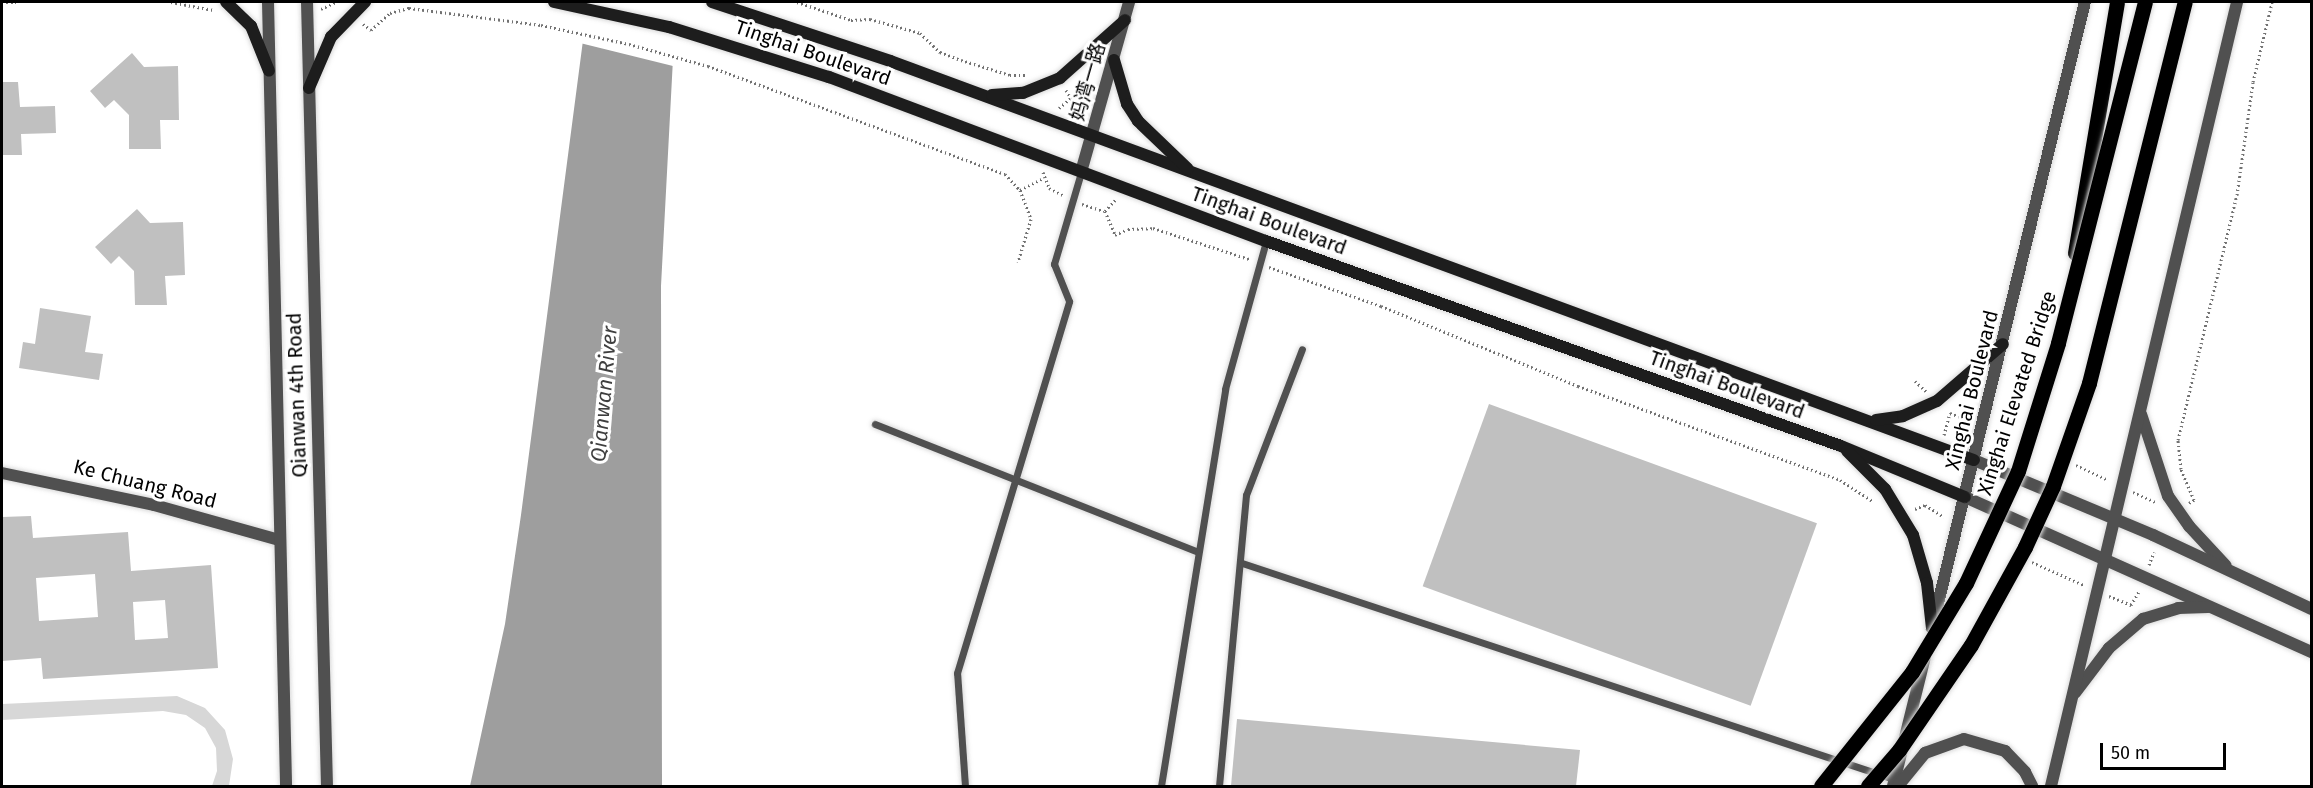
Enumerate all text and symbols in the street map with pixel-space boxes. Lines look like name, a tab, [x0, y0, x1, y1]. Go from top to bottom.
street label: Tinghai Boulevard	[732, 15, 894, 91]
street label: 妈湾一路	[1065, 40, 1111, 124]
street label: Tinghai Boulevard	[1188, 182, 1350, 260]
street label: Xinghai Elevated Bridge	[1973, 288, 2061, 498]
street label: Xinghai Boulevard	[1941, 308, 2003, 472]
street label: Qianwan 4th Road	[282, 312, 312, 478]
water label: Qianwan River	[586, 325, 622, 463]
street label: Tinghai Boulevard	[1646, 346, 1808, 424]
street label: Ke Chuang Road	[71, 455, 219, 513]
scale bar	[2103, 731, 2229, 769]
text: 50 m	[2111, 742, 2150, 764]

